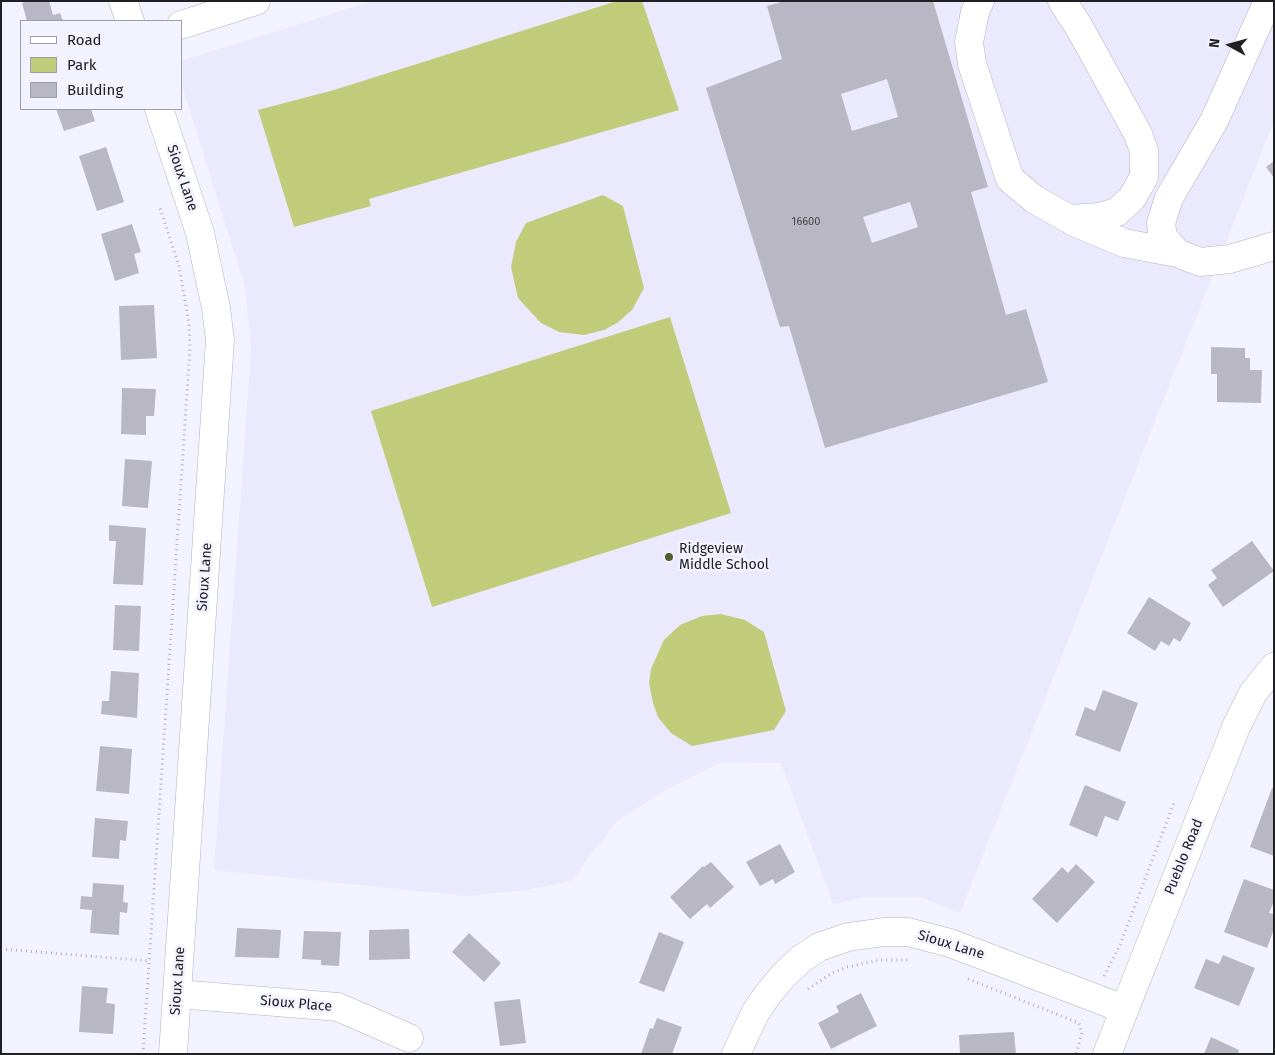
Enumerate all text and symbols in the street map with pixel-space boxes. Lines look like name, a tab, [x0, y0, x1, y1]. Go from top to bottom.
legend	[20, 20, 182, 110]
north arrow	[1205, 20, 1255, 70]
text: Road	[67, 31, 102, 49]
text: N	[1206, 37, 1224, 49]
text: Park	[67, 56, 97, 74]
text: Building	[67, 81, 123, 99]
street label: Sioux Lane	[163, 143, 201, 213]
house number: 16600	[792, 215, 820, 229]
place label: Ridgeview Middle School	[679, 541, 769, 574]
street label: Sioux Lane	[194, 542, 216, 612]
marker: Ridgeview Middle School	[663, 551, 675, 563]
street label: Pueblo Road	[1161, 817, 1207, 897]
street label: Sioux Lane	[916, 927, 986, 963]
street label: Sioux Lane	[167, 946, 189, 1016]
street label: Sioux Place	[259, 992, 333, 1016]

